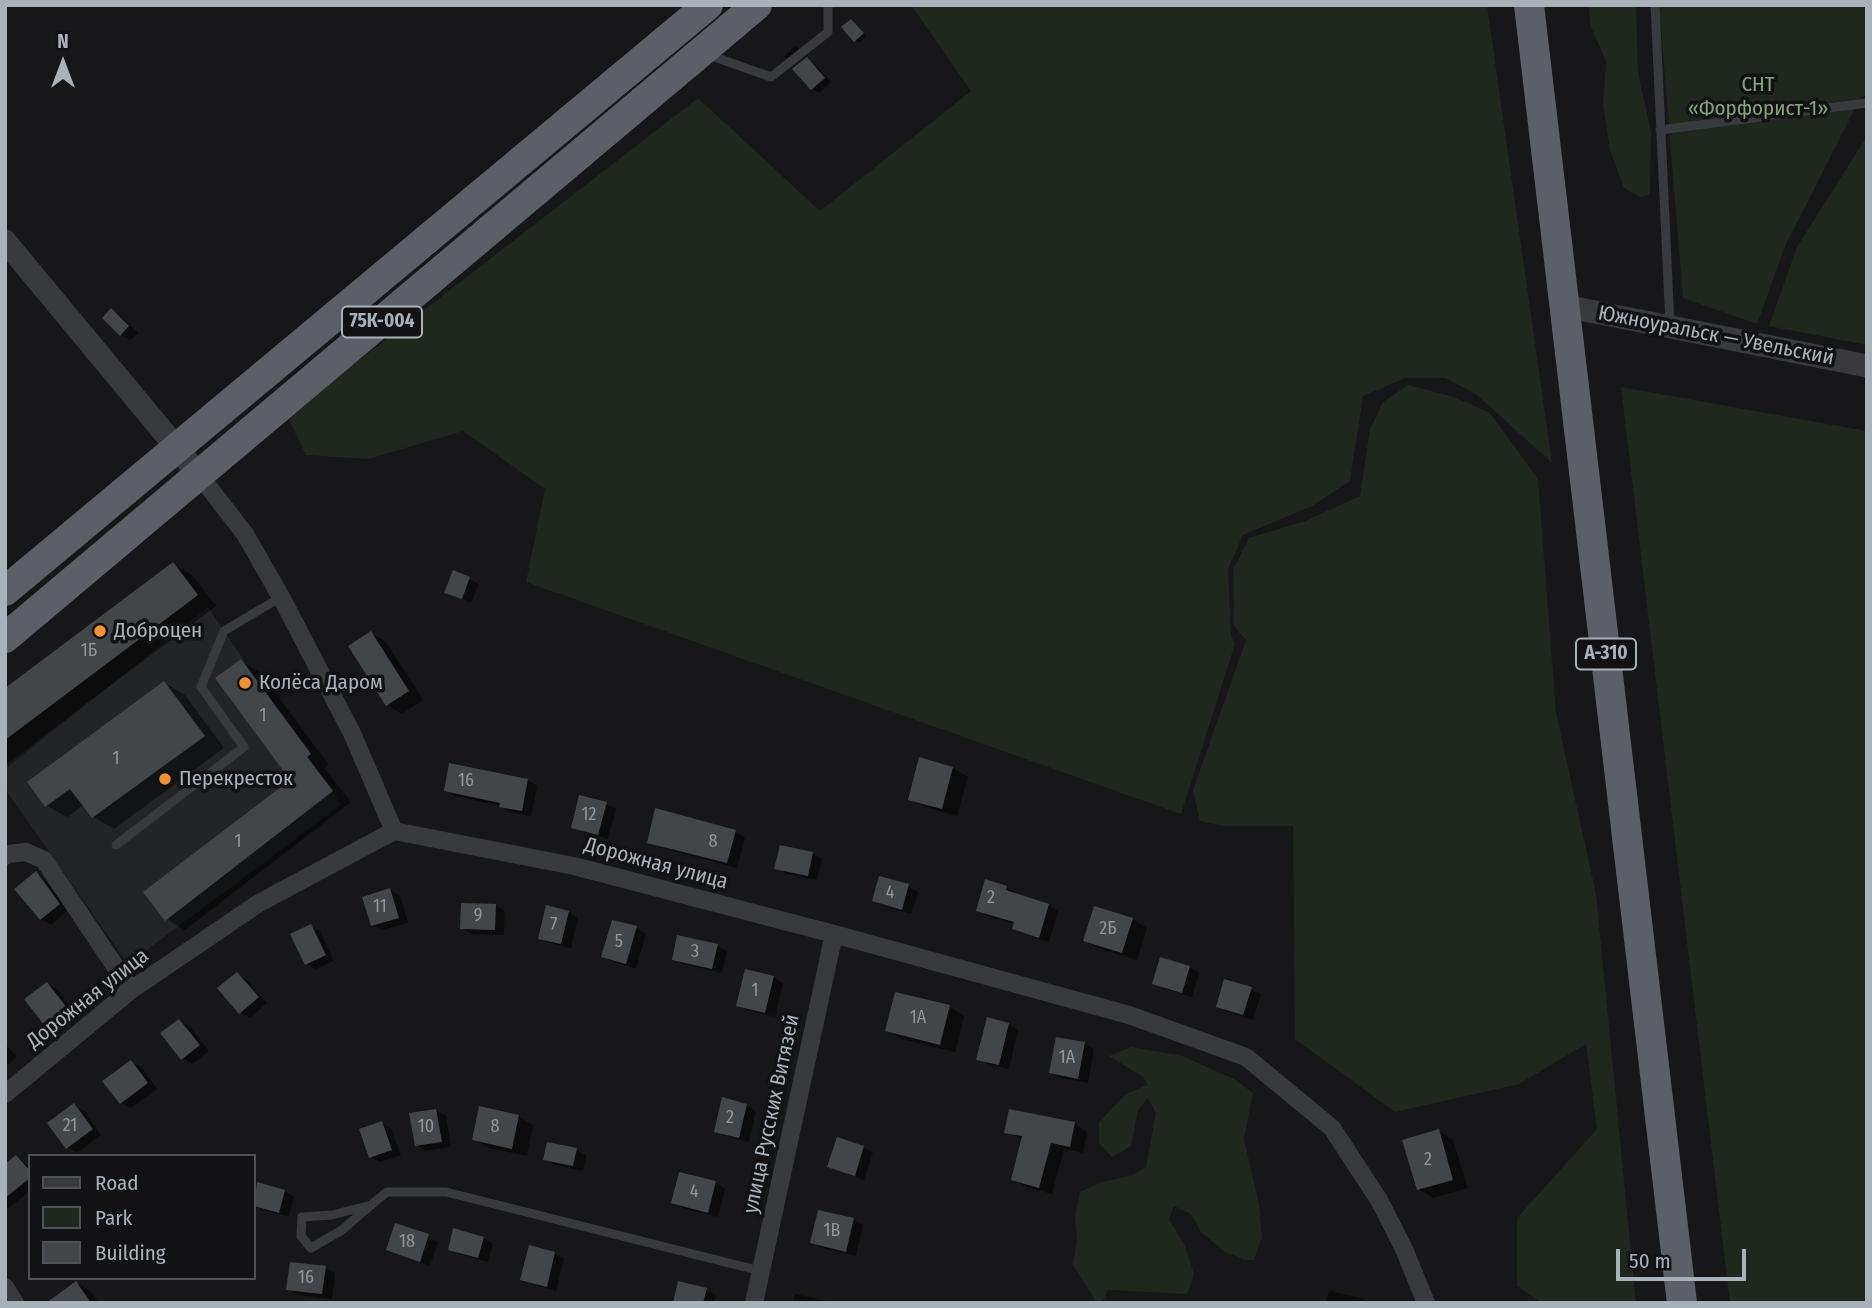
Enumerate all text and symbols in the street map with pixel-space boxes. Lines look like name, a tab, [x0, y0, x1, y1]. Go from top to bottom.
north arrow	[28, 28, 98, 98]
text: N	[57, 30, 69, 53]
park label: СНТ «Форфорист-1»	[1688, 72, 1828, 122]
street label: Южноуральск — Увельский	[1596, 301, 1836, 371]
road number: 75К-004	[342, 306, 422, 338]
place label: Доброцен	[114, 618, 202, 644]
marker: Доброцен	[92, 623, 108, 639]
road number: А-310	[1576, 638, 1636, 670]
house number: 1Б	[81, 640, 97, 662]
place label: Колёса Даром	[259, 670, 383, 696]
marker: Колёса Даром	[237, 675, 253, 691]
house number: 1	[259, 705, 267, 727]
house number: 1	[112, 748, 120, 770]
place label: Перекресток	[179, 766, 293, 792]
house number: 16	[458, 770, 474, 792]
marker: Перекресток	[157, 771, 173, 787]
house number: 12	[582, 804, 596, 826]
house number: 1	[234, 831, 242, 853]
house number: 8	[709, 831, 717, 853]
street label: Дорожная улица	[581, 833, 731, 895]
house number: 4	[886, 882, 894, 904]
house number: 2	[987, 887, 995, 909]
house number: 11	[373, 896, 387, 918]
house number: 9	[474, 905, 482, 927]
house number: 7	[550, 914, 558, 936]
house number: 2Б	[1099, 918, 1117, 940]
house number: 5	[615, 931, 623, 953]
house number: 3	[691, 941, 699, 963]
street label: Дорожная улица	[22, 944, 154, 1054]
house number: 1	[751, 980, 759, 1002]
house number: 1А	[910, 1007, 926, 1029]
street label: улица Русских Витязей	[739, 1012, 805, 1216]
house number: 1А	[1059, 1047, 1075, 1069]
house number: 2	[726, 1107, 734, 1129]
house number: 21	[63, 1115, 77, 1137]
house number: 10	[418, 1116, 434, 1138]
house number: 8	[491, 1116, 499, 1138]
house number: 2	[1424, 1149, 1432, 1171]
legend	[28, 1154, 256, 1280]
text: Road	[95, 1170, 139, 1196]
house number: 4	[690, 1181, 698, 1203]
text: Park	[95, 1205, 132, 1231]
house number: 1В	[824, 1220, 840, 1242]
house number: 18	[399, 1231, 415, 1253]
scale bar	[1620, 1234, 1750, 1278]
text: Building	[95, 1240, 166, 1266]
text: 50 m	[1629, 1248, 1671, 1274]
house number: 16	[298, 1267, 314, 1289]

